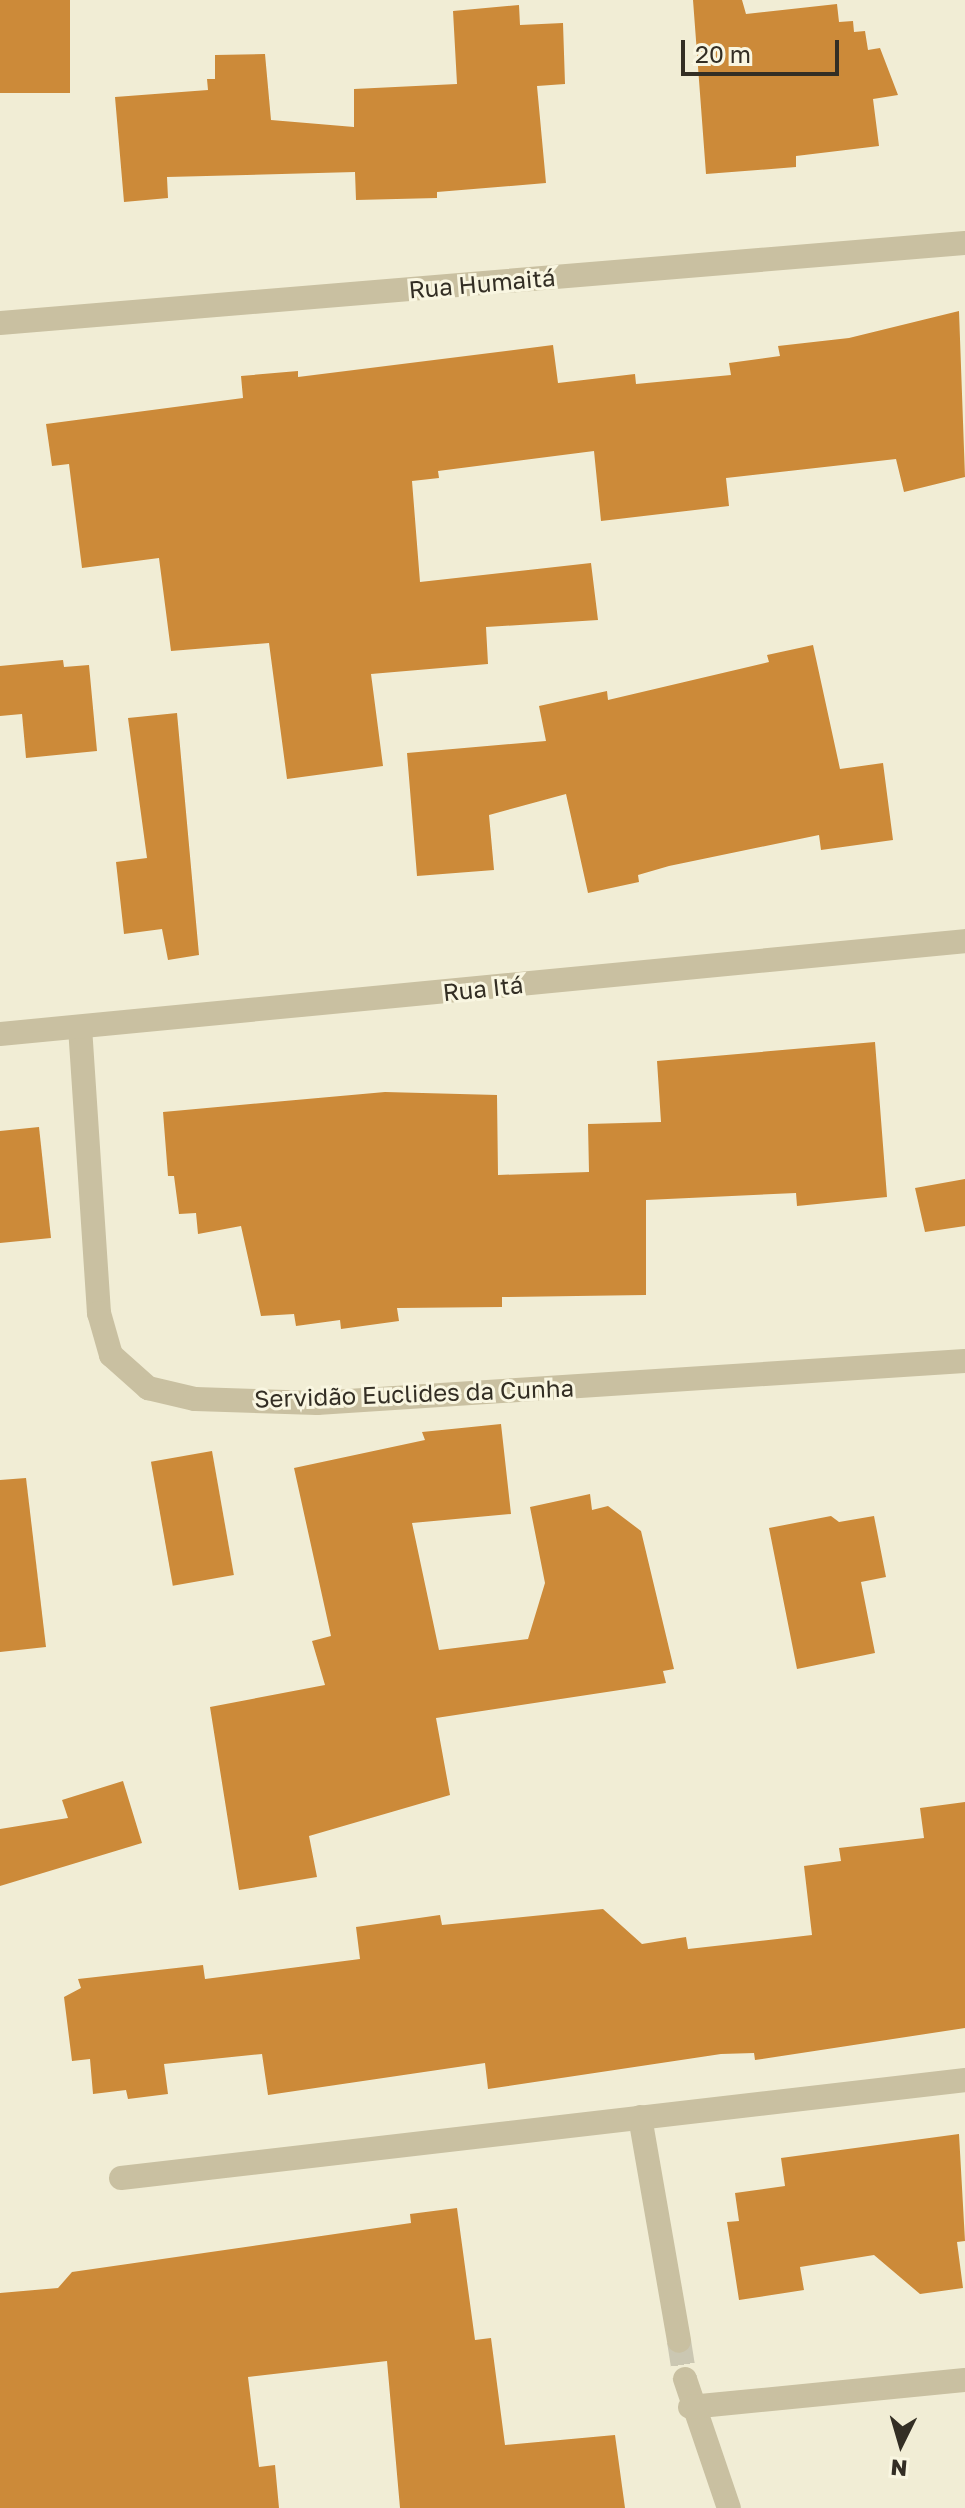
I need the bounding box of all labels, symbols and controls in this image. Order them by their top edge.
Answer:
scale bar [685,24,843,74]
text: 20 m [695,39,751,68]
street label: Rua Humaitá [407,262,557,304]
street label: Rua Itá [441,969,525,1007]
street label: Servidão Euclides da Cunha [254,1373,574,1413]
north arrow [861,2404,941,2484]
text: N [889,2454,908,2483]

